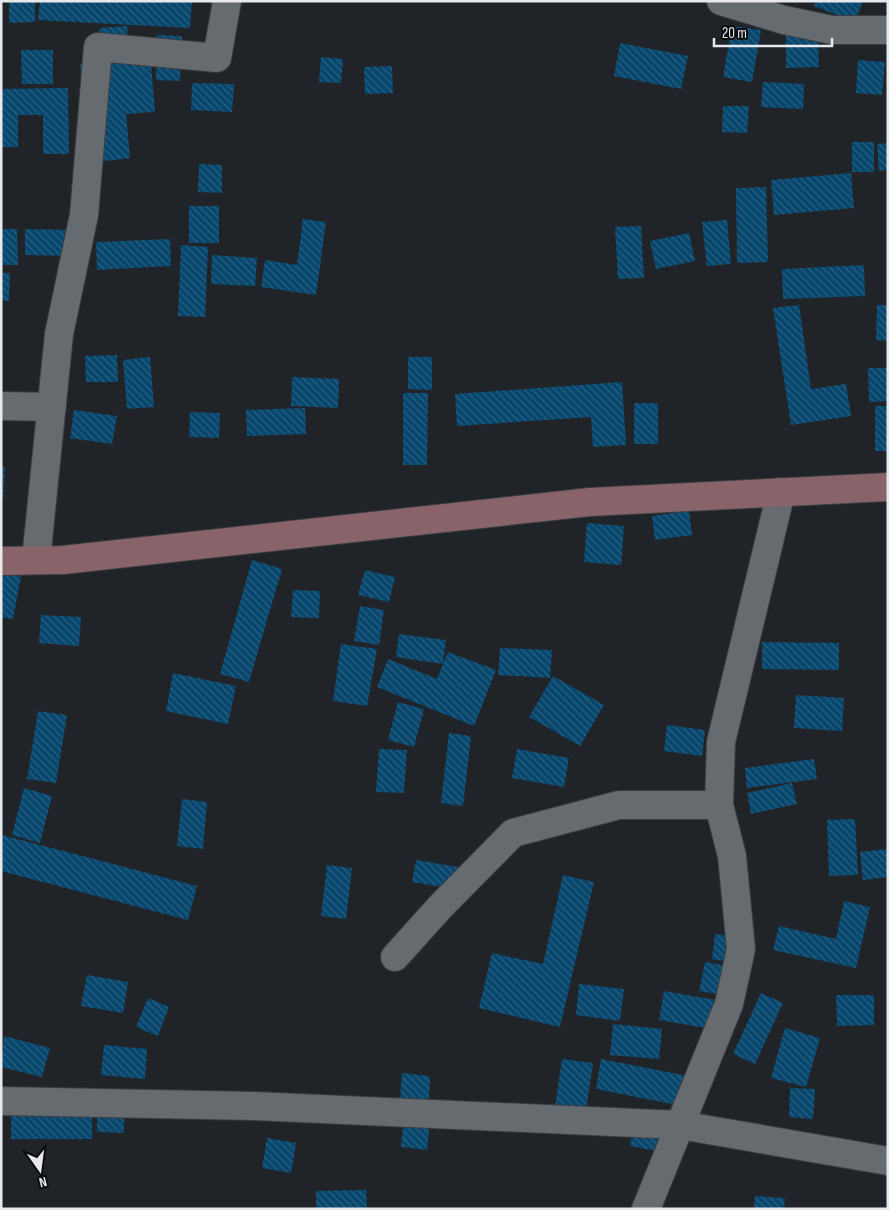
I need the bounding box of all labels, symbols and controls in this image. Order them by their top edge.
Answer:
scale bar [714,15,832,47]
text: 20 m [722,24,747,43]
north arrow [15,1145,65,1195]
text: N [37,1173,49,1191]

